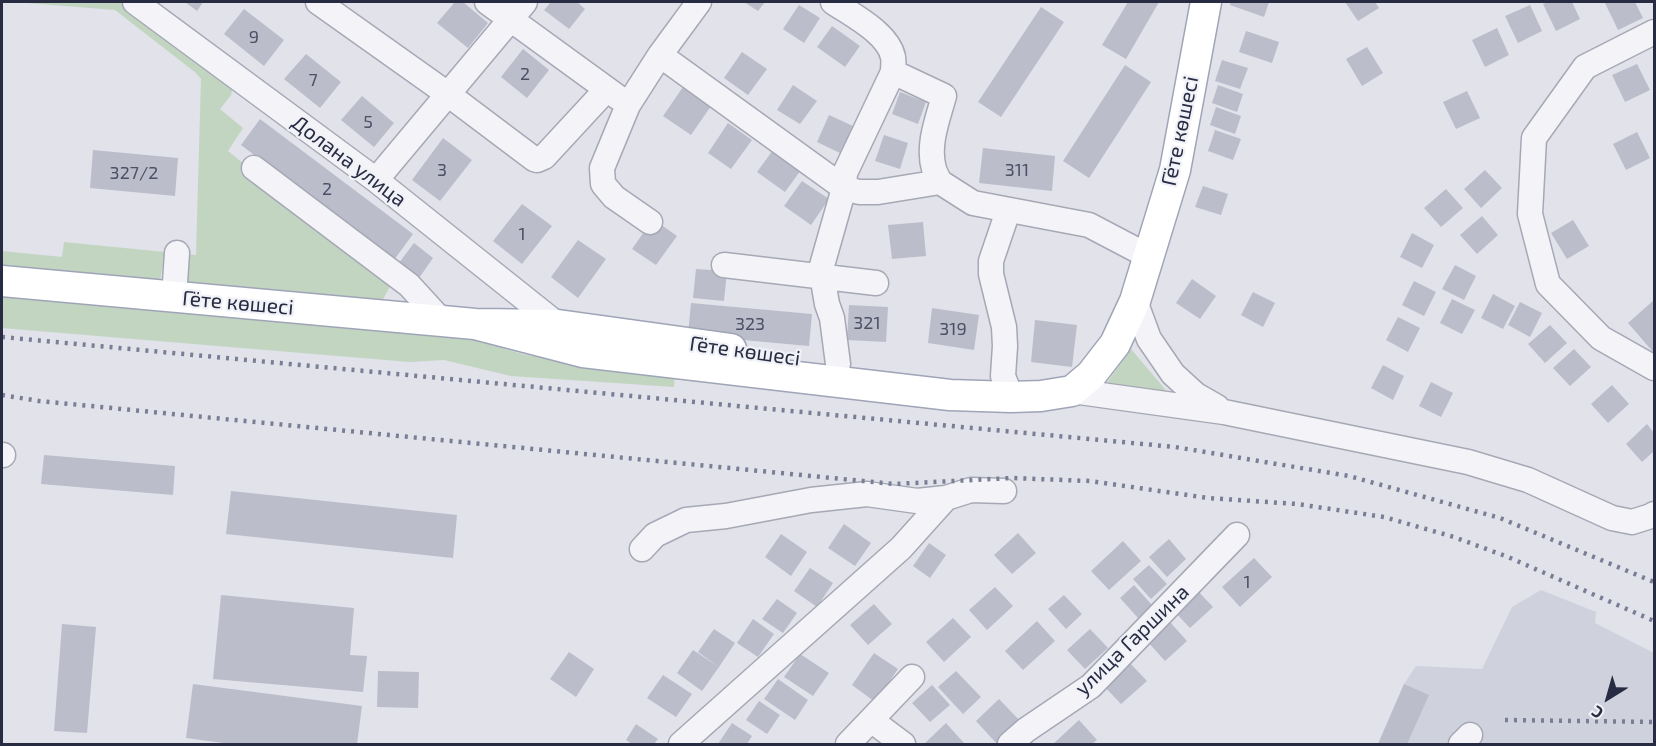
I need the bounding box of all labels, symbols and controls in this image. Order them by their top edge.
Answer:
house number: 9 [249,26,259,48]
house number: 2 [520,63,530,85]
house number: 7 [308,69,318,91]
street label: Гёте көшесі [1156,74,1204,188]
street label: Долана улица [287,110,411,212]
house number: 5 [363,111,373,133]
house number: 3 [437,159,447,181]
house number: 311 [1005,159,1029,181]
house number: 327/2 [110,162,158,184]
house number: 2 [322,178,332,200]
house number: 1 [518,223,526,245]
street label: Гёте көшесі [181,286,295,320]
house number: 321 [853,312,881,334]
house number: 323 [735,313,765,335]
house number: 319 [939,318,967,340]
street label: Гёте көшесі [688,331,802,371]
house number: 1 [1243,571,1251,593]
street label: улица Гаршина [1070,579,1194,701]
north arrow [1578,668,1638,728]
text: С [1587,702,1606,723]

